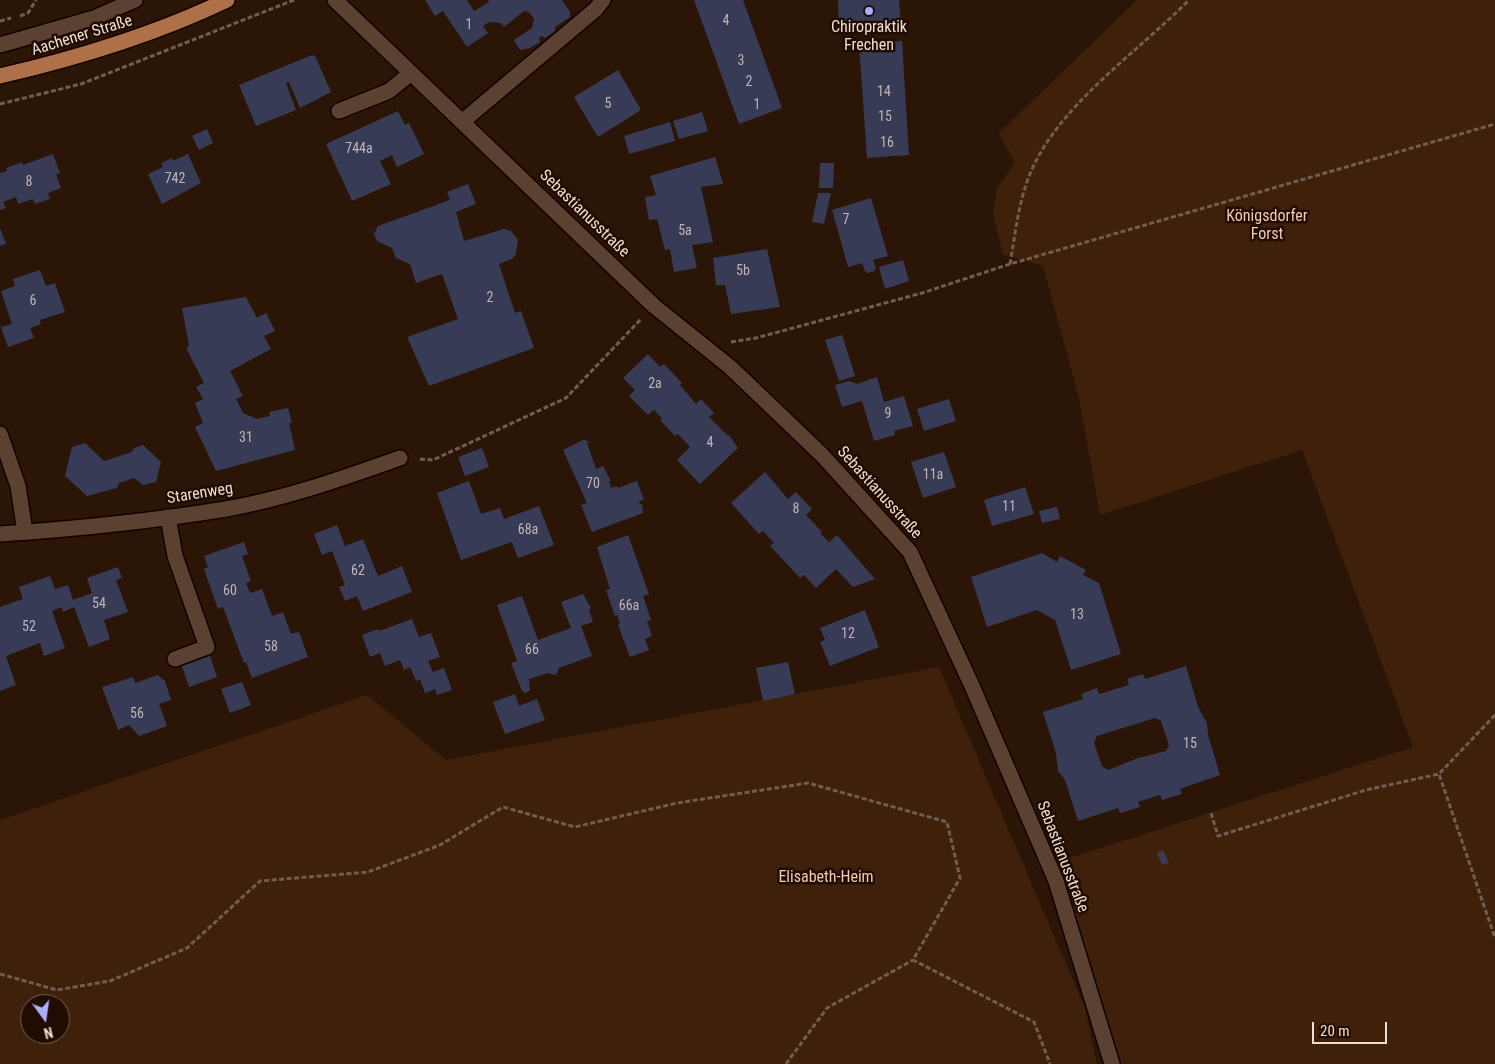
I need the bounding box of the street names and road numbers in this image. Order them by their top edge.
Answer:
street label: Aachener Straße [29,12,135,60]
street label: Sebastianusstraße [535,166,633,262]
street label: Sebastianusstraße [833,443,925,543]
street label: Starenweg [166,479,234,509]
street label: Sebastianusstraße [1032,799,1092,915]

